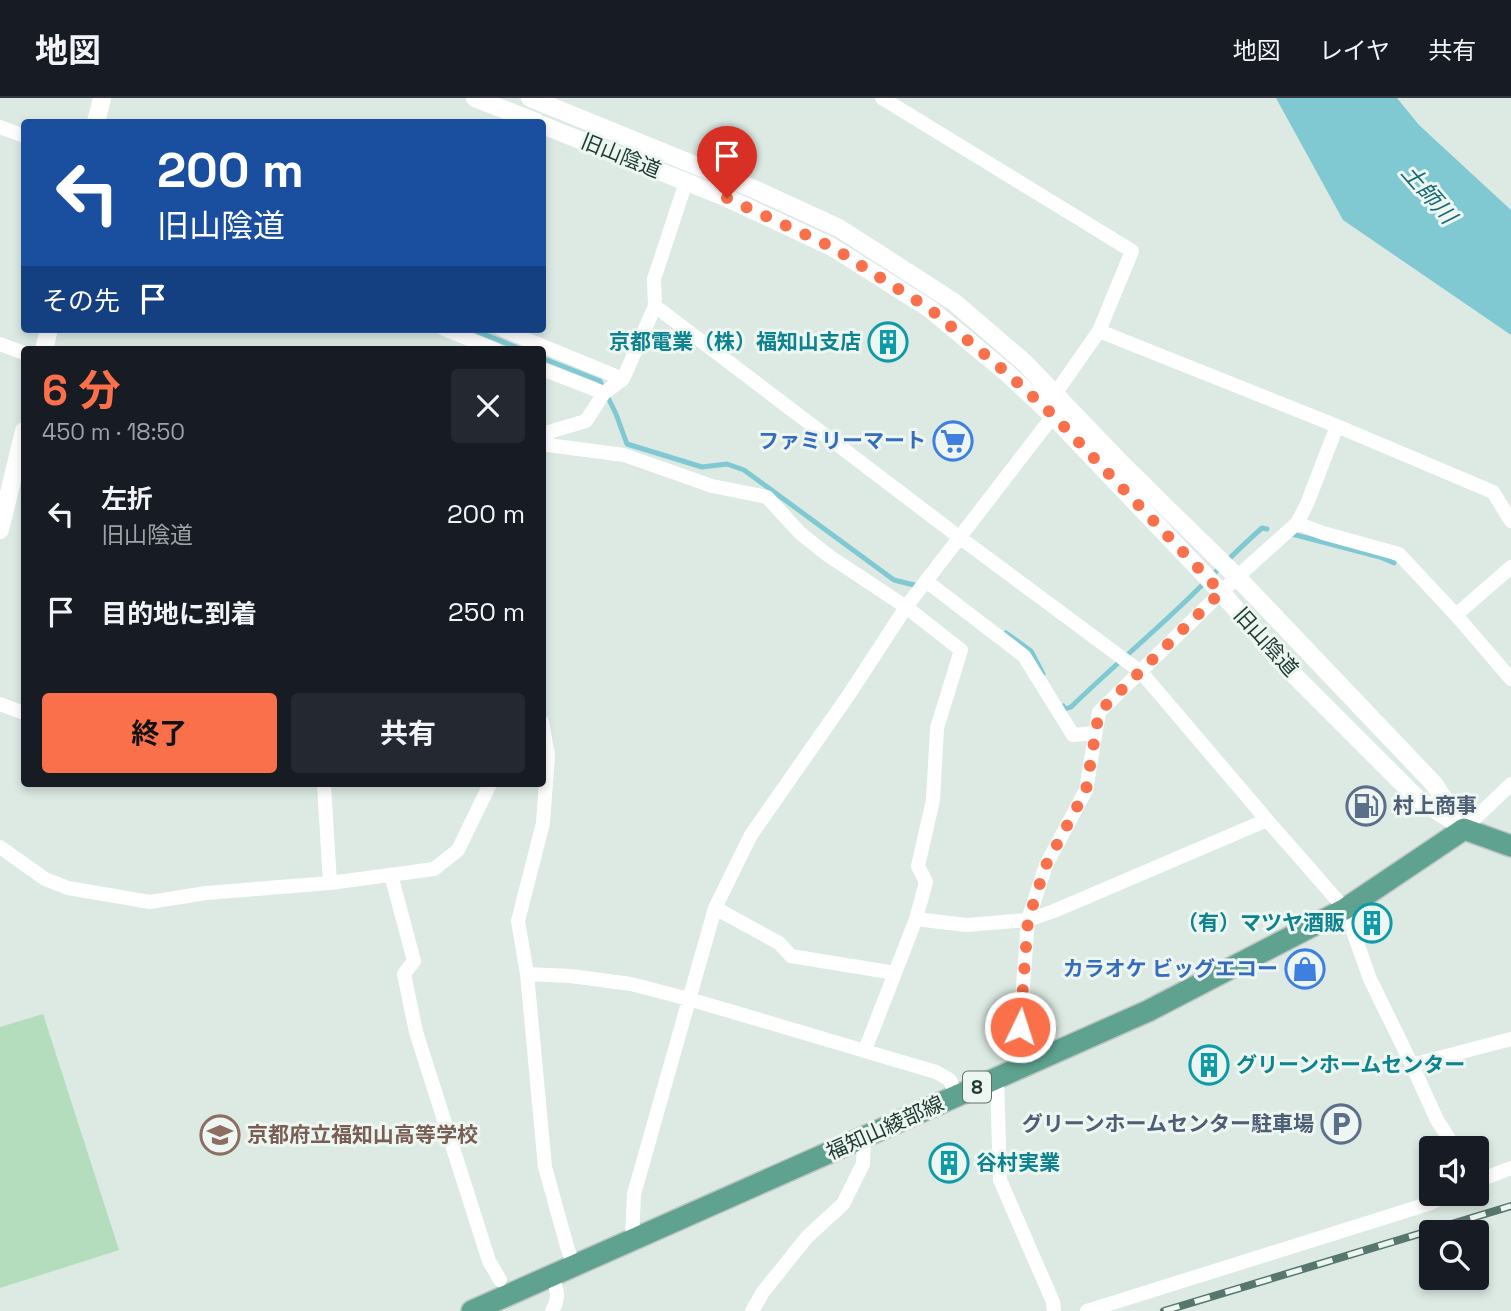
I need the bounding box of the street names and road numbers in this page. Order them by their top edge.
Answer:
street label: 旧山陰道 [577,127,665,184]
street label: 旧山陰道 [1228,601,1305,682]
road number: 8 [963,1071,991,1102]
street label: 福知山綾部線 [822,1090,948,1166]

